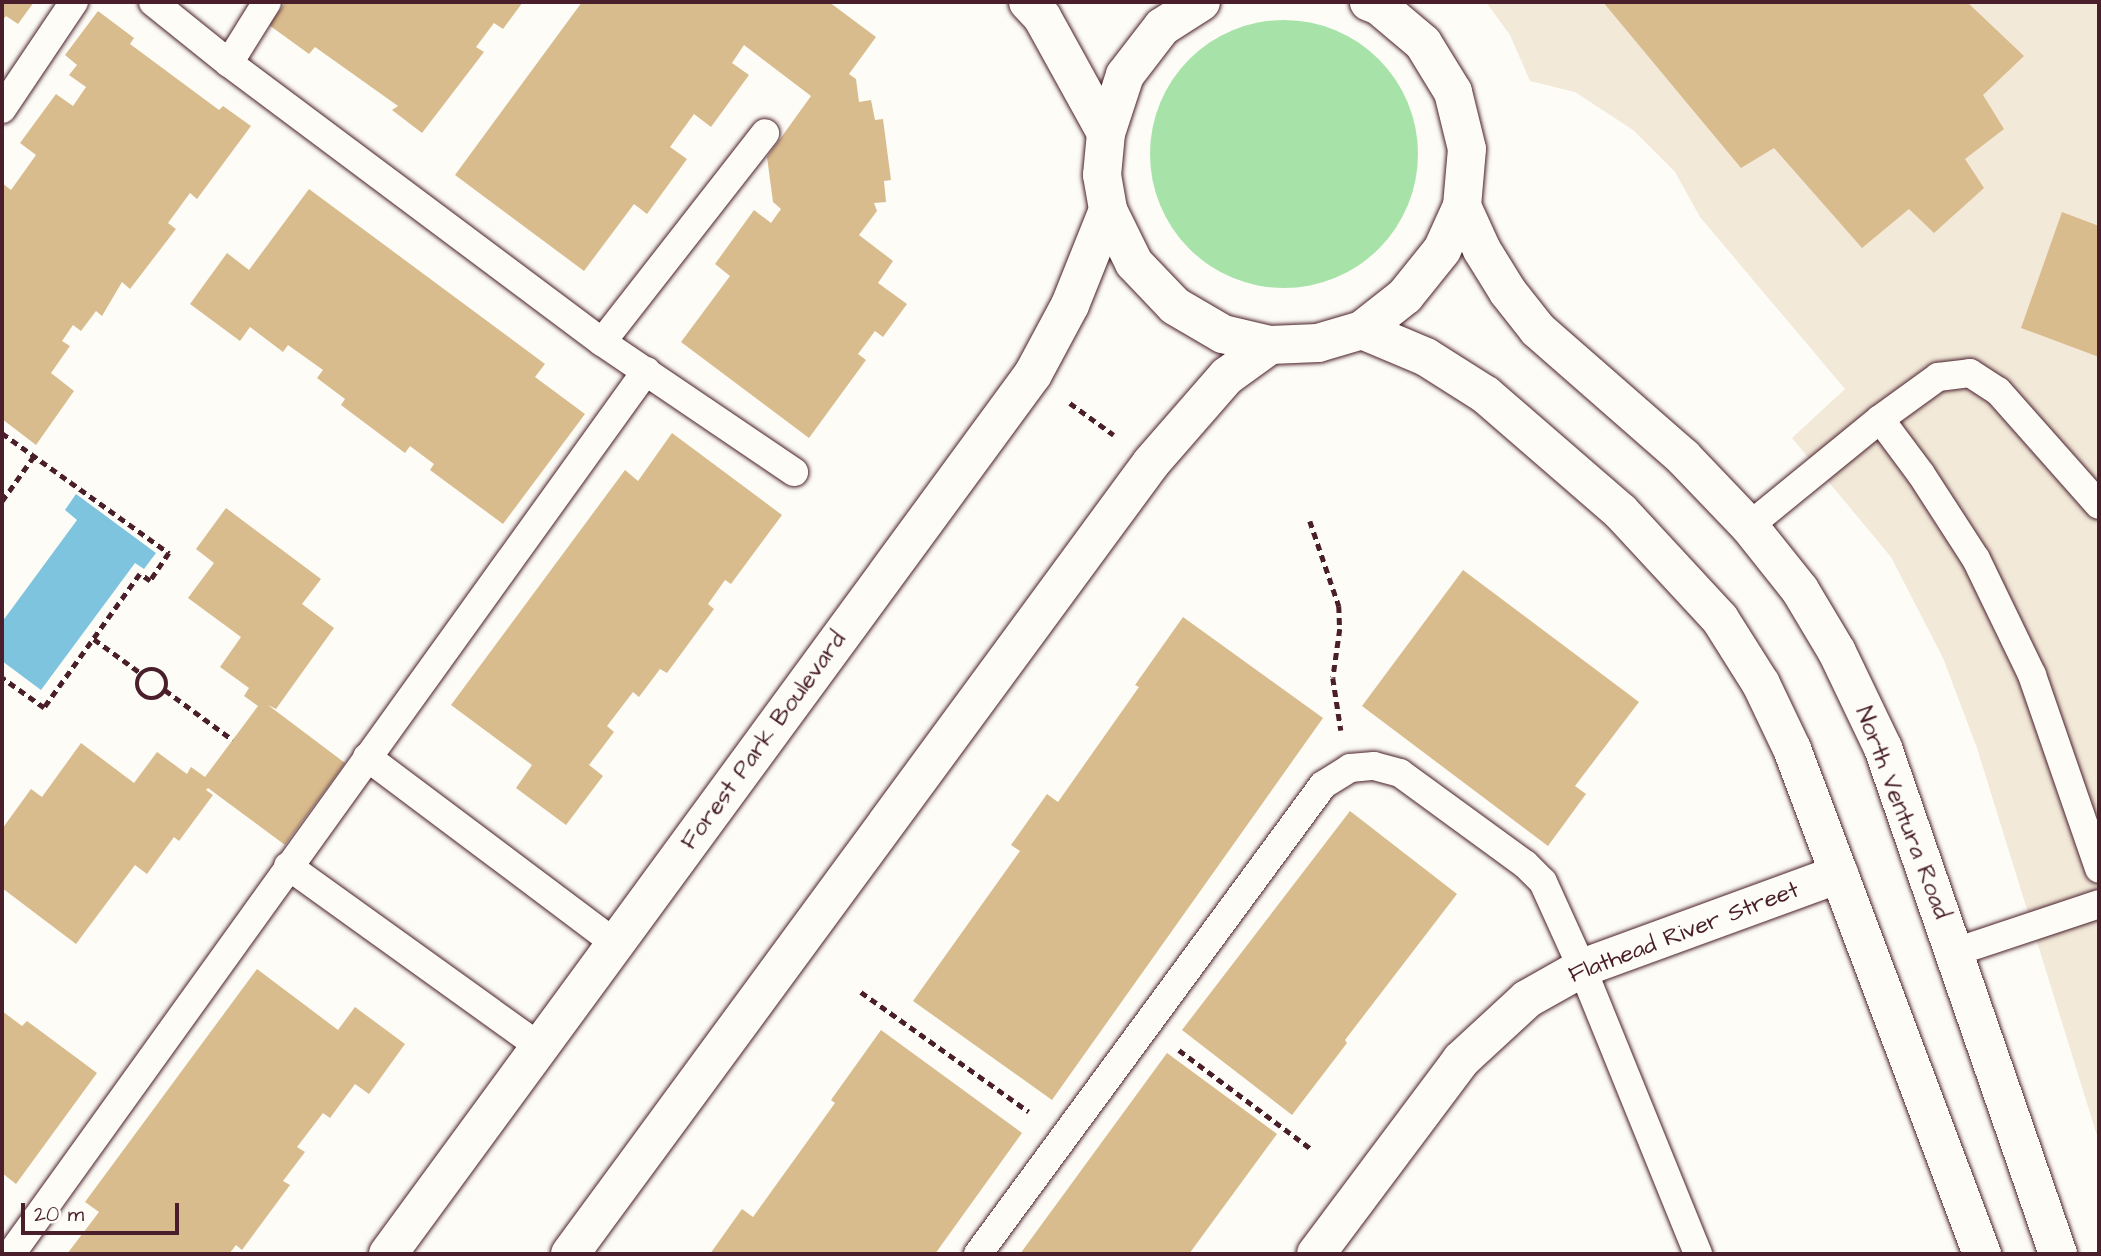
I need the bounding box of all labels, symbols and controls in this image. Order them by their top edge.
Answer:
street label: Forest Park Boulevard [675,626,853,856]
street label: North Ventura Road [1848,703,1956,923]
street label: Flathead River Street [1565,876,1803,990]
scale bar [24,1190,182,1234]
text: 20 m [34,1200,84,1229]

